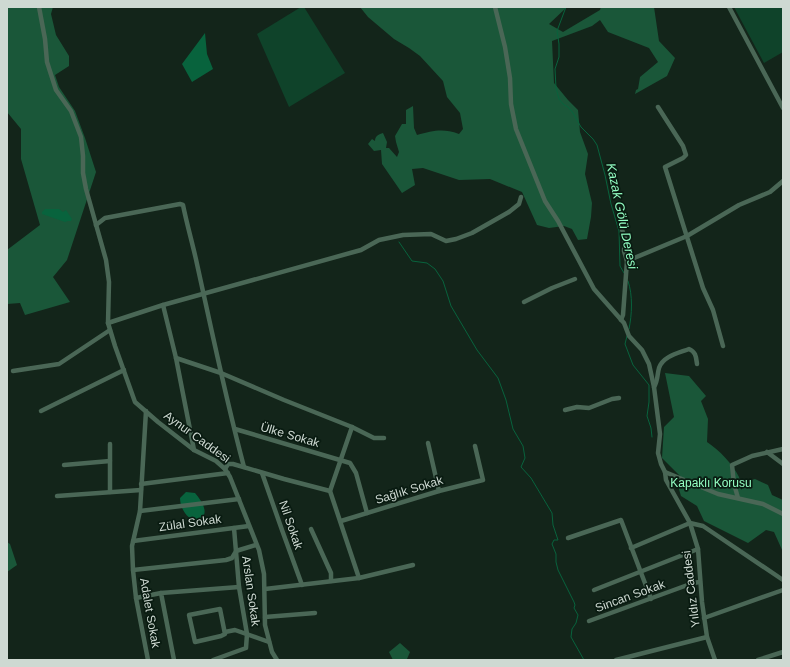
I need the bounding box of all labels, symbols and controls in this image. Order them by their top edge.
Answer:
water label: Kazak Gölü Deresi [603,161,641,272]
street label: Aynur Caddesi [161,408,233,466]
street label: Ülke Sokak [259,420,322,450]
street label: Sağlık Sokak [373,473,445,507]
park label: Kapaklı Korusu [670,476,752,490]
street label: Nil Sokak [276,499,306,552]
street label: Zülal Sokak [158,512,223,534]
street label: Yıldız Caddesi [679,550,703,628]
street label: Arslan Sokak [239,555,263,628]
street label: Adalet Sokak [137,577,163,650]
street label: Sincan Sokak [593,577,668,615]

